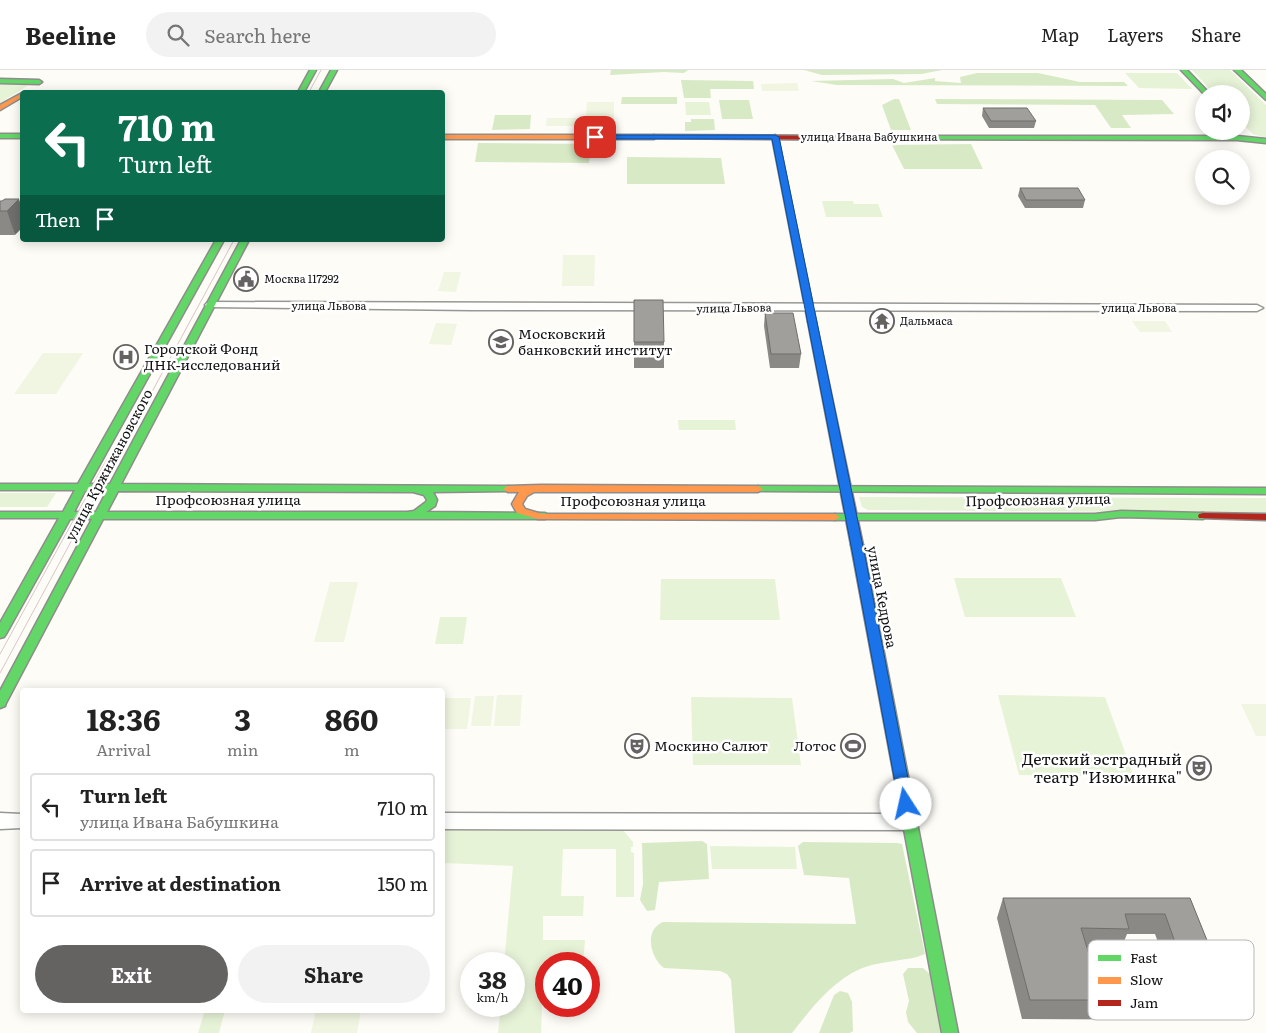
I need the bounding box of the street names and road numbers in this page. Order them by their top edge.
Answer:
street label: улица Ивана Бабушкина [801,128,937,144]
street label: улица Львова [291,297,367,313]
street label: улица Львова [696,298,772,316]
street label: улица Львова [1101,299,1177,315]
street label: улица Кржижановского [59,385,157,544]
street label: Профсоюзная улица [965,488,1111,510]
street label: Профсоюзная улица [155,489,301,509]
street label: Профсоюзная улица [560,490,706,510]
street label: улица Кедрова [863,544,903,650]

